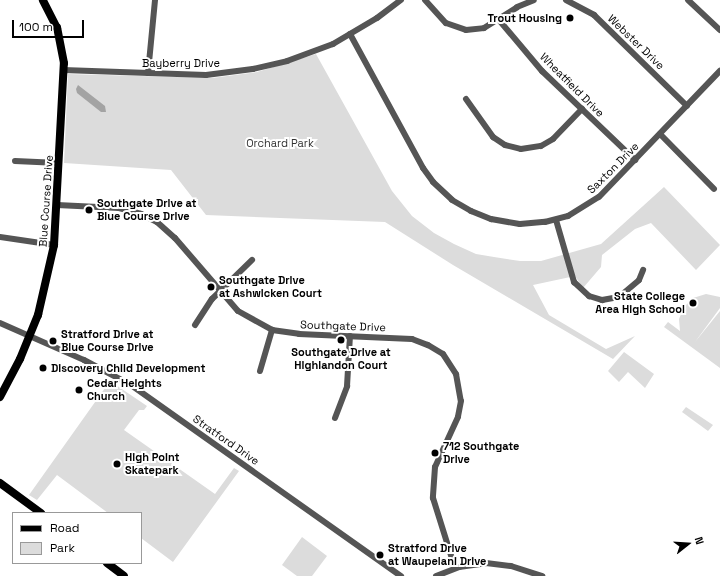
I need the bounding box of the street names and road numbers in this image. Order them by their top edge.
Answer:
street label: Webster Drive [605,12,667,72]
street label: Wheatfield Drive [537,50,607,120]
street label: Bayberry Drive [142,56,220,70]
street label: Saxton Drive [585,140,641,196]
street label: Blue Course Drive [36,155,56,247]
street label: Southgate Drive [300,318,386,334]
street label: Stratford Drive [190,412,262,468]

